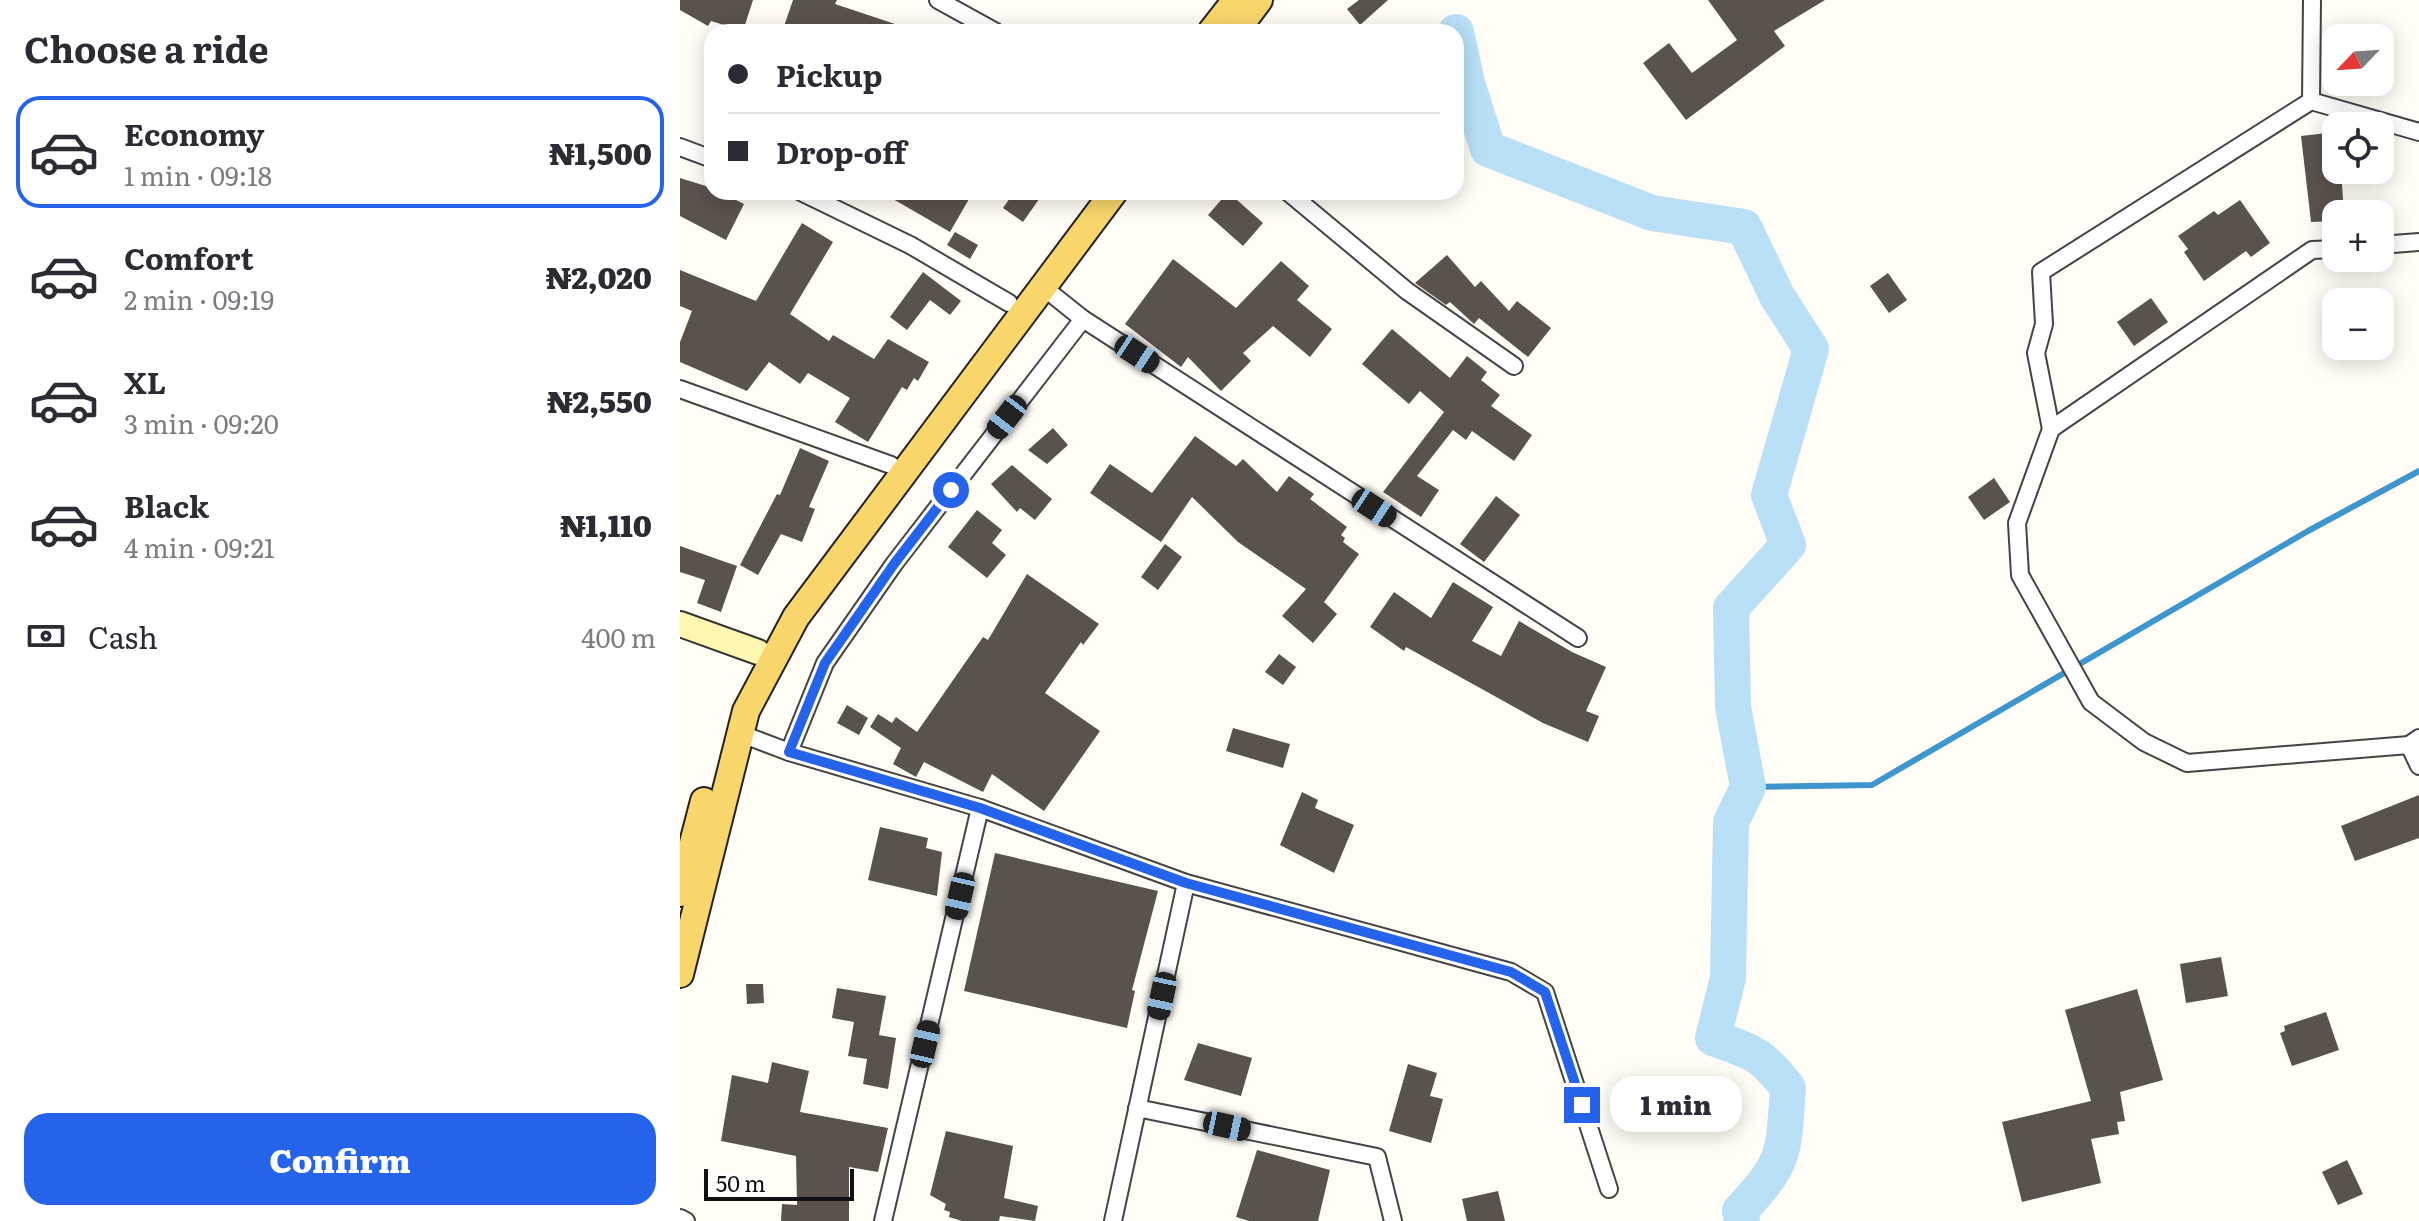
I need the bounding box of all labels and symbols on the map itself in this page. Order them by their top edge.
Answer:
north arrow [2322,24,2394,96]
car [1110,331,1164,377]
car [983,391,1031,443]
route start [933,472,969,508]
car [1347,485,1401,531]
car [943,870,977,922]
car [1145,970,1179,1022]
car [908,1018,942,1070]
callout: 1 min [1610,1077,1742,1133]
route end [1564,1087,1600,1123]
car [1201,1109,1253,1143]
scale bar [704,1165,854,1201]

